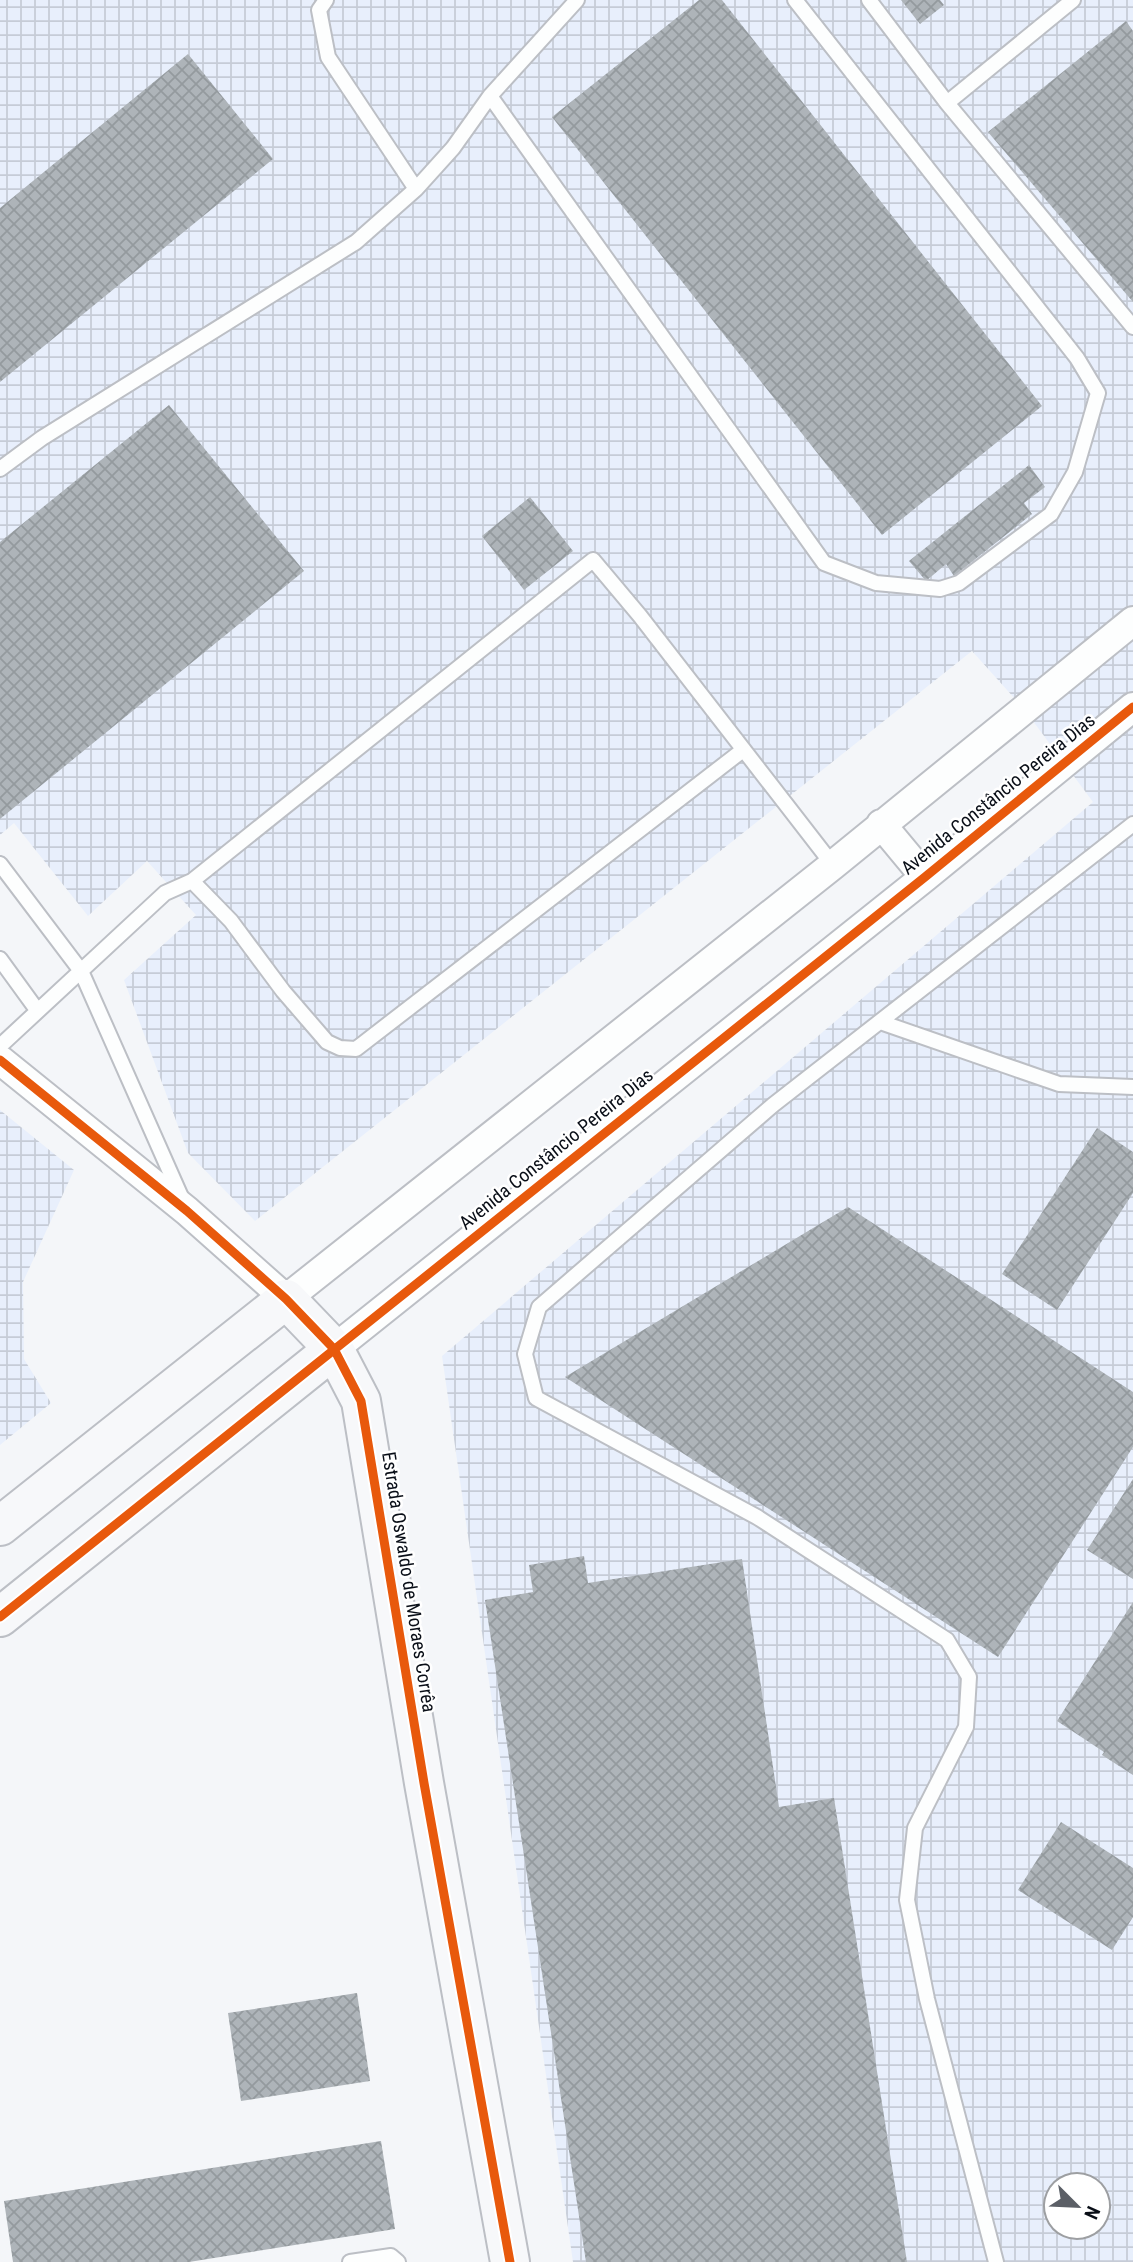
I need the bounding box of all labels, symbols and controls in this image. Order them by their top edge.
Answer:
street label: Avenida Constâncio Pereira Dias [896,709,1100,879]
street label: Avenida Constâncio Pereira Dias [454,1064,658,1234]
street label: Estrada Oswaldo de Moraes Corrêa [377,1450,441,1714]
north arrow [1042,2171,1112,2241]
text: N [1079,2203,1105,2223]

